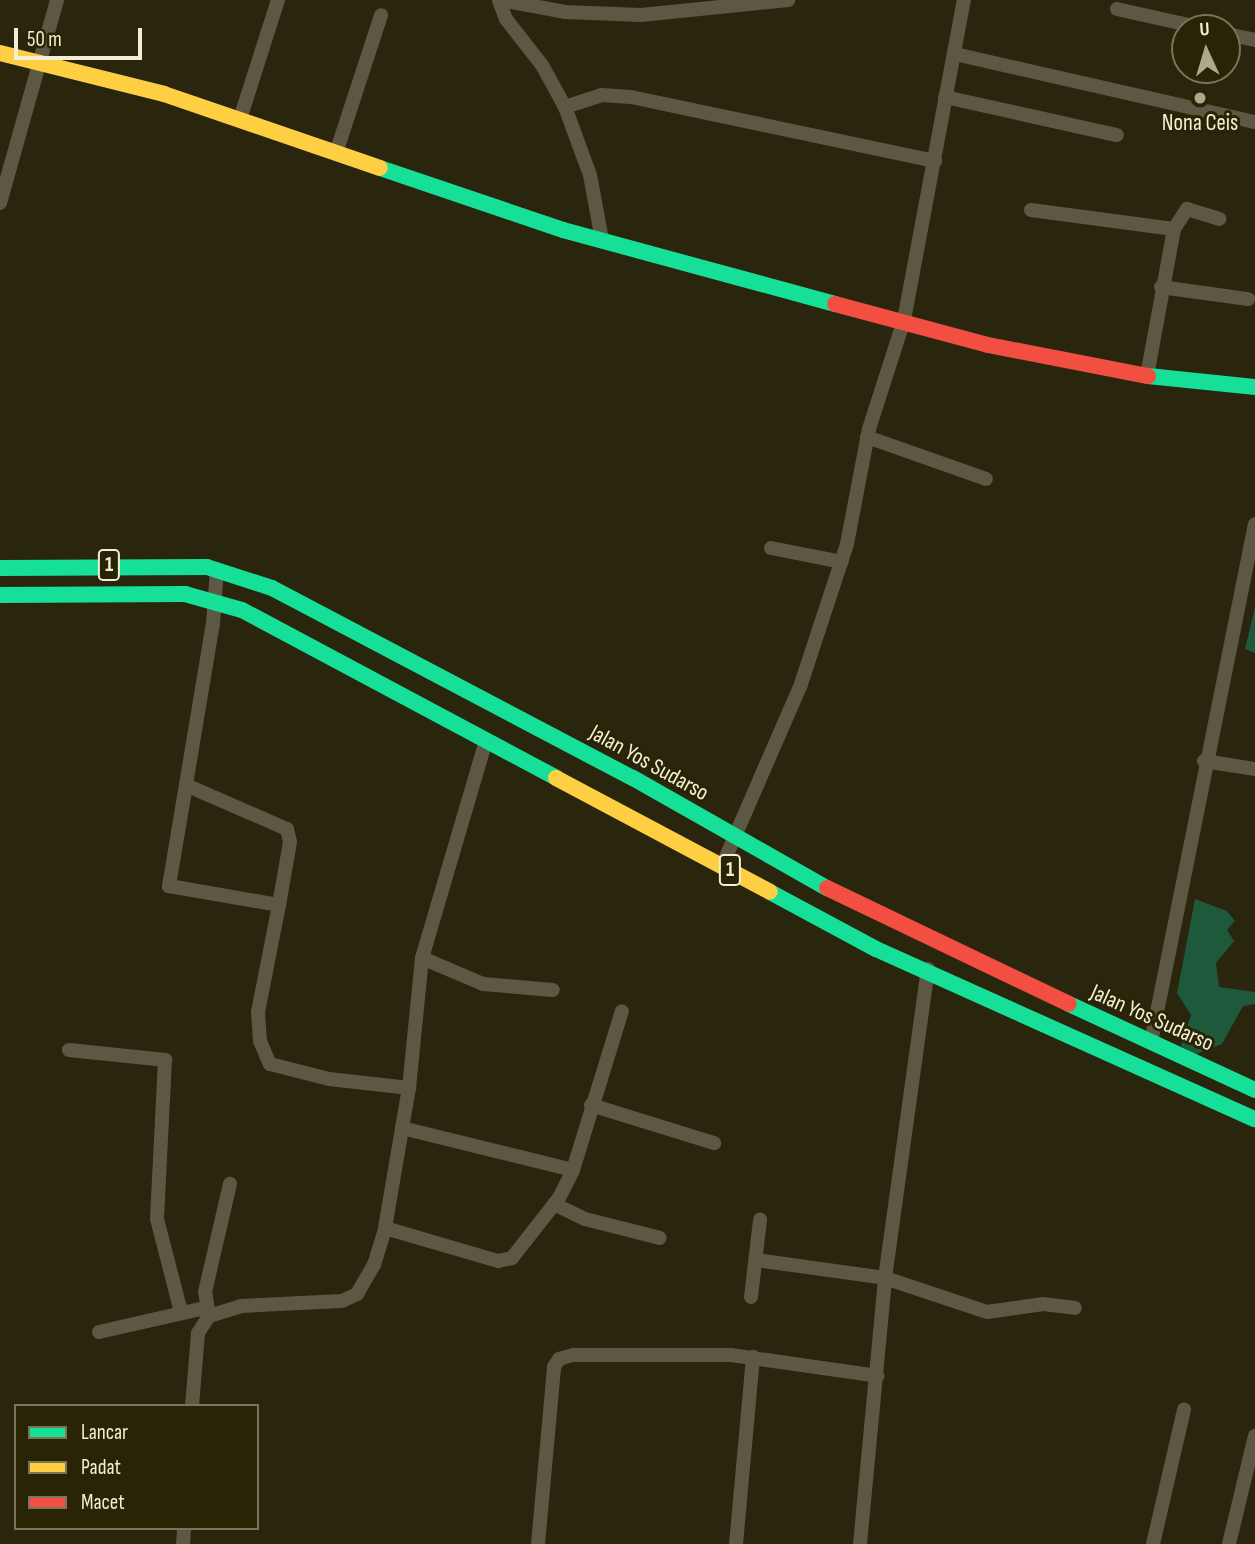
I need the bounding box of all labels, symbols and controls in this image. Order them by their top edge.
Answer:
scale bar [18,14,145,58]
north arrow [1171,14,1241,84]
text: U [1199,18,1210,41]
text: 50 m [27,27,62,52]
marker: Nona Ceis [1192,90,1208,106]
place label: Nona Ceis [1162,109,1238,137]
road number: 1 [97,548,121,582]
street label: Jalan Yos Sudarso [585,719,713,807]
road number: 1 [718,852,742,888]
street label: Jalan Yos Sudarso [1086,979,1218,1057]
legend [14,1404,259,1530]
text: Lancar [81,1420,128,1445]
text: Padat [81,1455,121,1480]
text: Macet [81,1490,125,1515]

